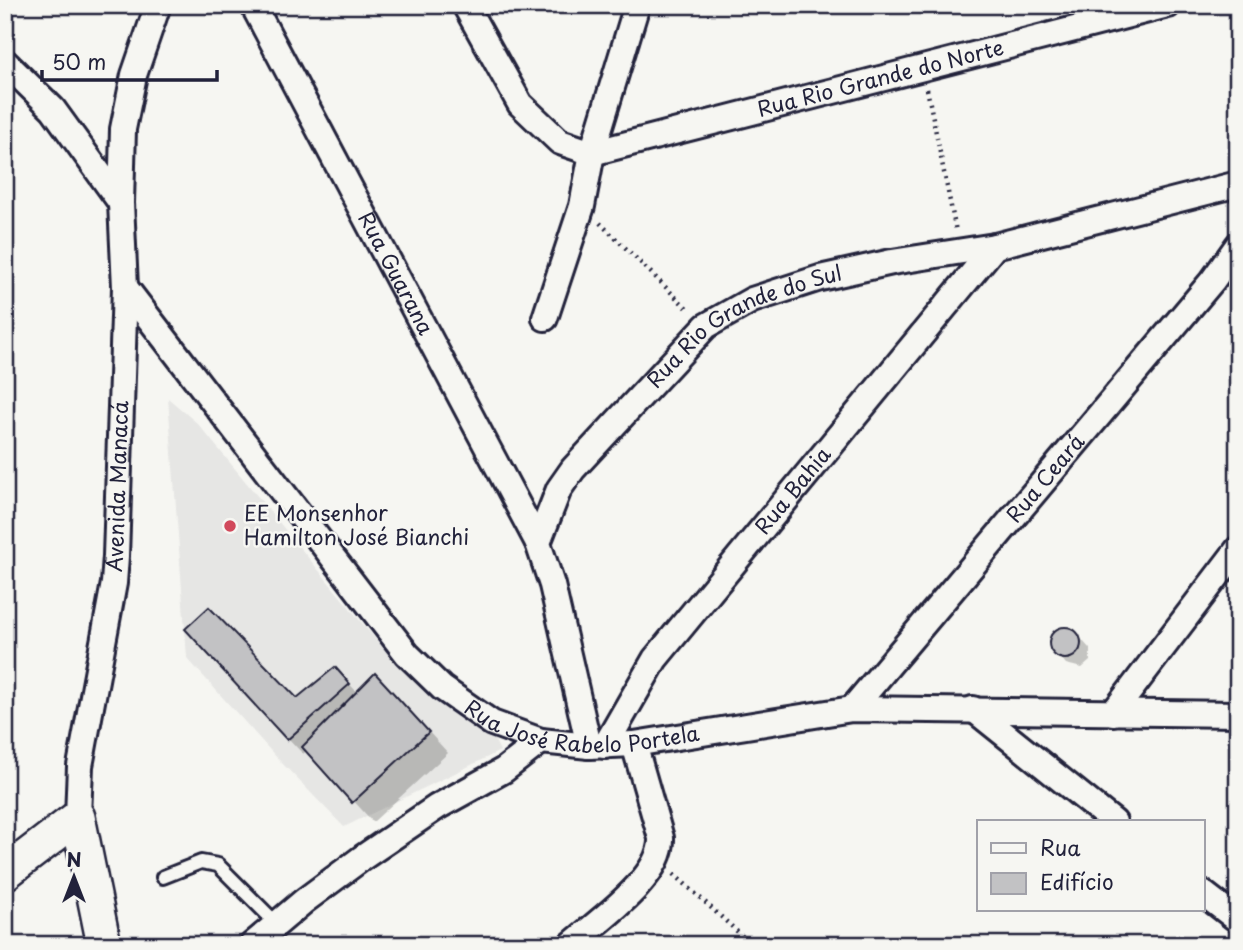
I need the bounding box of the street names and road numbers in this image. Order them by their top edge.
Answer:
street label: Rua Rio Grande do Norte [754,30,1007,124]
street label: Rua Guarana [351,205,443,341]
street label: Rua Rio Grande do Sul [638,256,844,394]
street label: Avenida Manacá [97,399,135,573]
street label: Rua Ceará [997,425,1092,529]
street label: Rua Bahia [746,439,838,541]
street label: Rua José Rabelo Portela [459,691,701,760]

